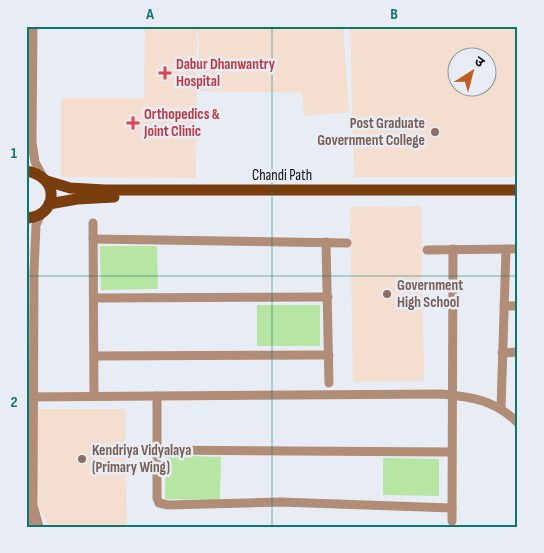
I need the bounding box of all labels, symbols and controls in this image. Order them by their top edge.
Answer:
text: A [145,5,154,24]
text: B [390,5,398,24]
north arrow [446,48,496,98]
text: उ [471,53,488,72]
place label: Dabur Dhanwantry Hospital [176,55,276,91]
marker: Dabur Dhanwantry Hospital [158,66,172,80]
place label: Orthopedics & Joint Clinic [143,105,220,141]
place label: Post Graduate Government College [317,114,425,150]
marker: Orthopedics & Joint Clinic [126,116,140,130]
marker: Post Graduate Government College [429,126,441,138]
text: 1 [11,144,18,163]
street label: Chandi Path [252,166,312,185]
place label: Government High School [397,276,463,312]
marker: Government High School [381,288,393,300]
text: 2 [10,393,18,412]
place label: Kendriya Vidyalaya (Primary Wing) [92,441,191,477]
marker: Kendriya Vidyalaya (Primary Wing) [76,453,88,465]

